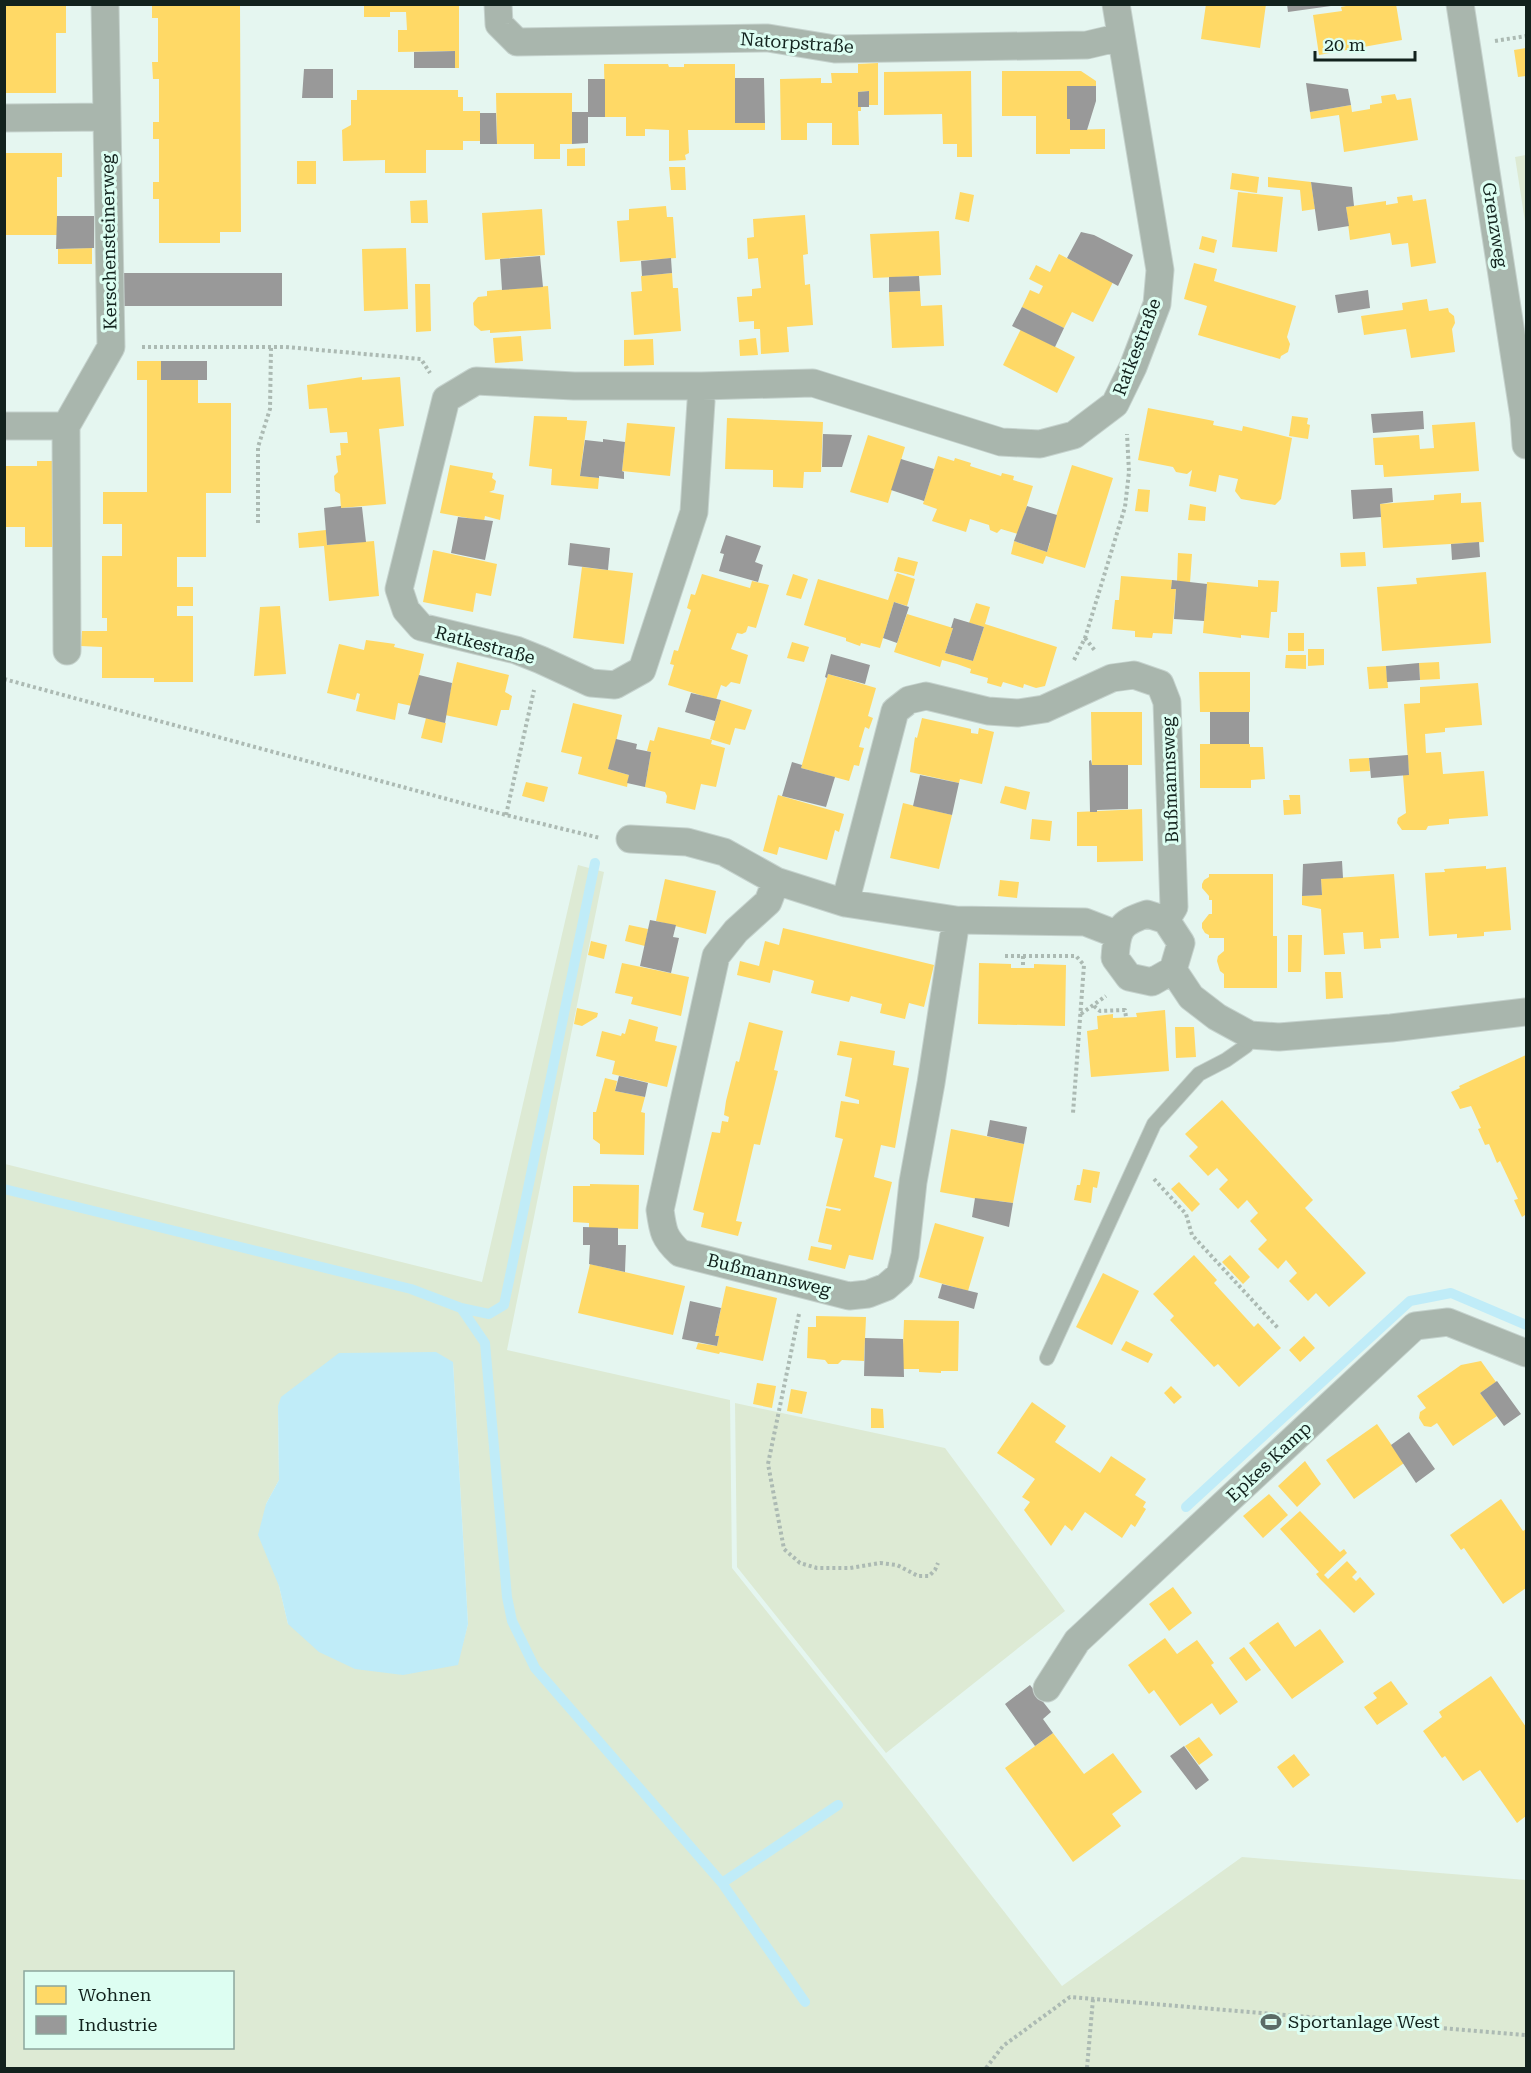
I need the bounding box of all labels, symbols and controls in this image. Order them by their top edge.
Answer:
scale bar [1315,24,1416,62]
street label: Natorpstraße [740,28,855,57]
text: 20 m [1324,34,1365,55]
street label: Kerschensteinerweg [96,153,121,330]
street label: Grenzweg [1478,181,1513,270]
street label: Ratkestraße [1108,295,1165,399]
street label: Ratkestraße [433,621,538,668]
street label: Bußmannsweg [1157,716,1182,844]
street label: Bußmannsweg [705,1249,834,1300]
street label: Epkes Kamp [1222,1417,1315,1506]
legend [24,1971,234,2049]
text: Wohnen [78,1984,152,2005]
sports icon: Sportanlage West [1259,2010,1283,2034]
place label: Sportanlage West [1288,2011,1440,2032]
text: Industrie [78,2014,158,2035]

